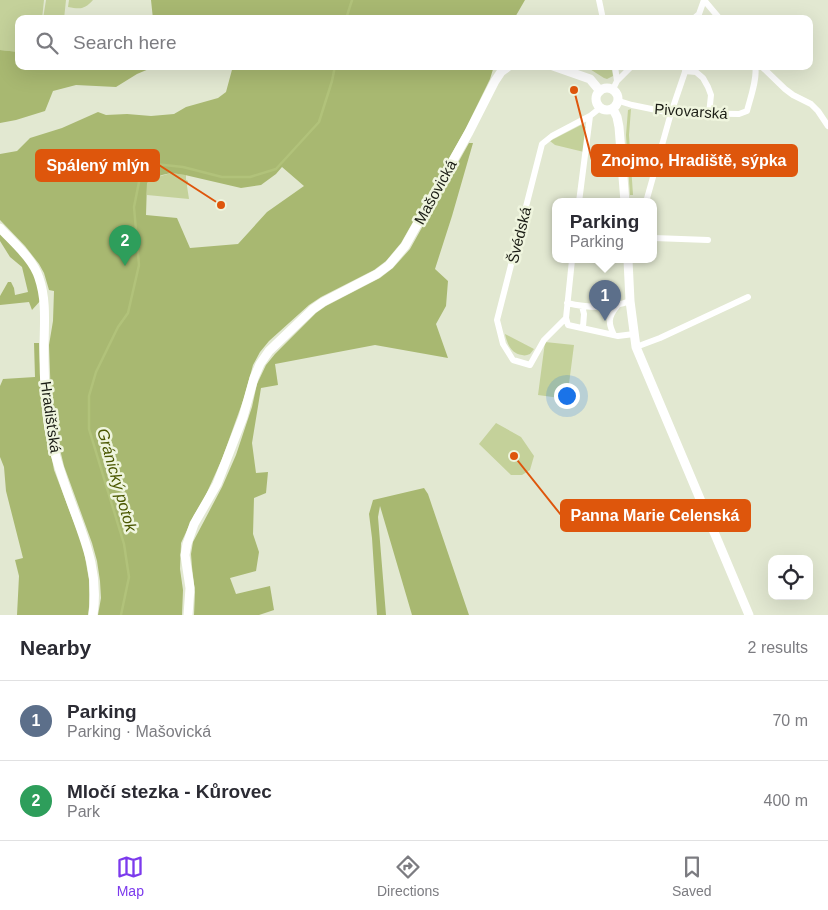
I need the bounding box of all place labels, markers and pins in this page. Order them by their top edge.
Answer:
callout: Znojmo, Hradiště, sýpka [592,145,797,176]
callout: Spálený mlýn [36,150,159,181]
pin: 2 [109,225,141,266]
pin: 1 [589,280,621,321]
callout: Panna Marie Celenská [561,500,750,531]

